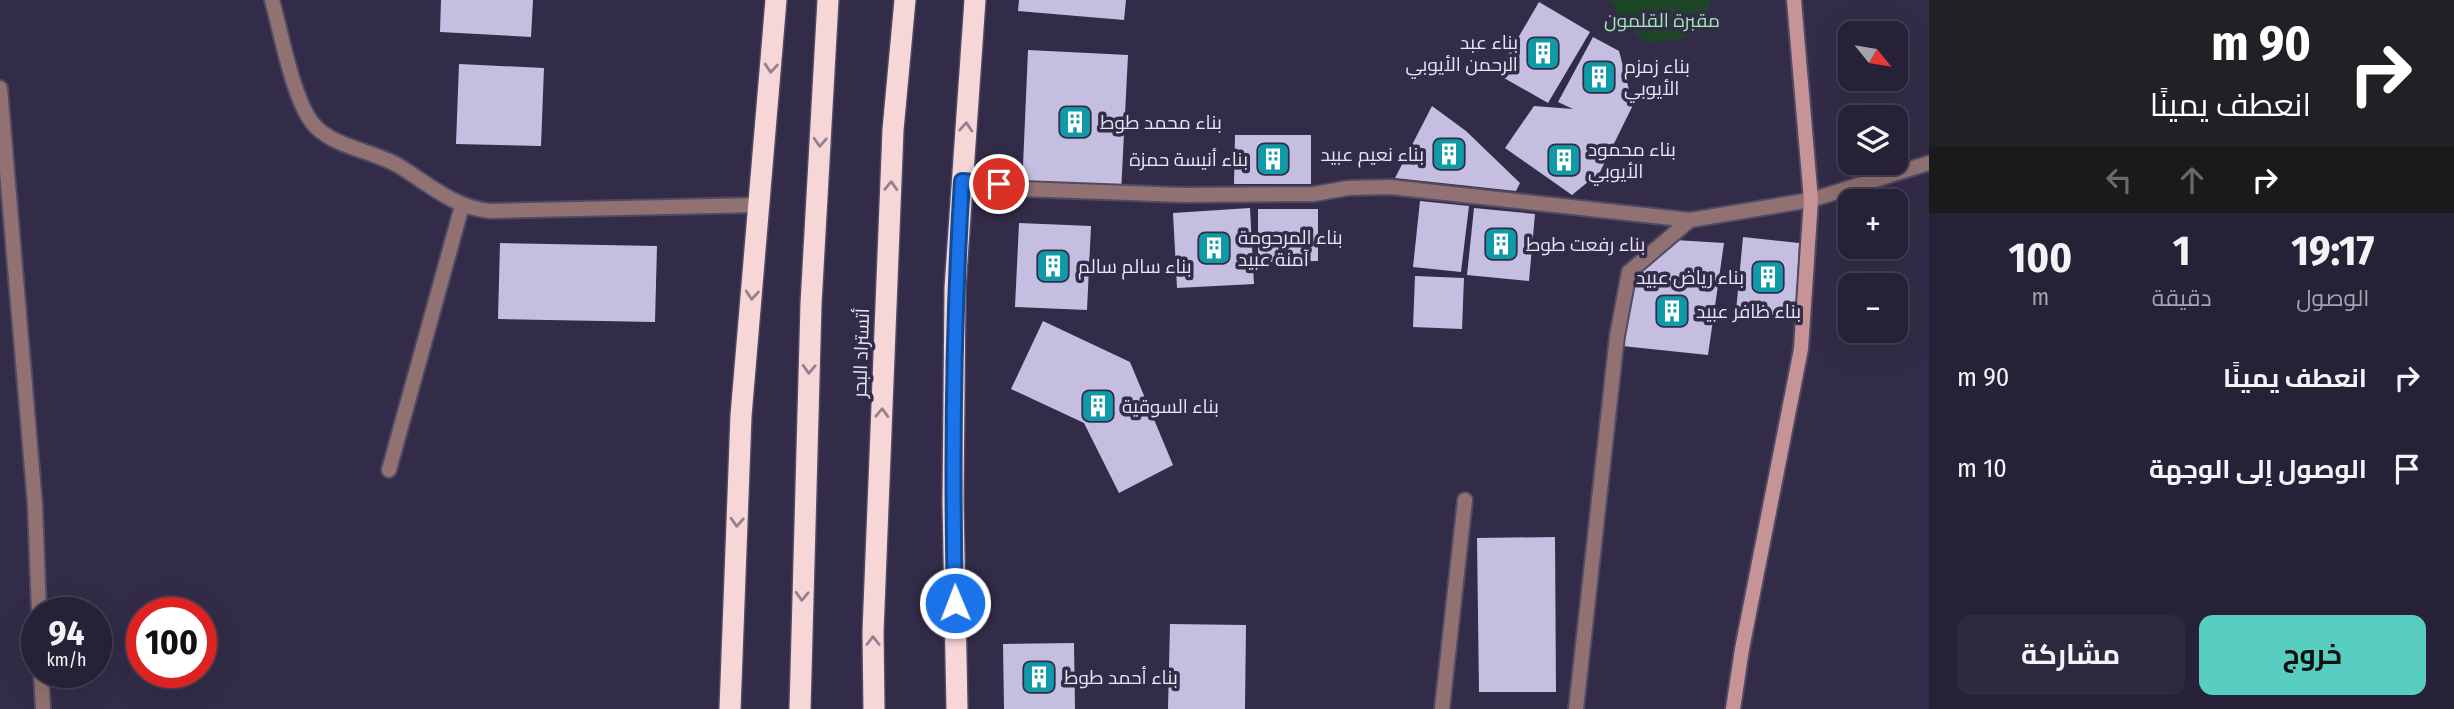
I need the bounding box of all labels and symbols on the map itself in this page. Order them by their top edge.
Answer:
park label: مقبرة القلمون [1604,9,1720,32]
north arrow [1838,21,1908,91]
place label: بناء عبد الرحمن الأيوبي [1406,31,1518,79]
building icon: بناء عبد الرحمن الأيوبي [1524,34,1562,72]
place label: بناء زمزم الأيوبي [1624,55,1690,103]
building icon: بناء زمزم الأيوبي [1580,58,1618,96]
one-way arrow [764,63,779,74]
building icon: بناء محمد طوط [1056,103,1094,141]
place label: بناء محمد طوط [1100,111,1222,134]
one-way arrow [958,121,973,132]
building icon: بناء نعيم عبيد [1430,135,1468,173]
one-way arrow [813,136,828,147]
place label: بناء محمود الأيوبي [1588,138,1676,186]
building icon: بناء أنيسة حمزة [1254,140,1292,178]
building icon: بناء محمود الأيوبي [1545,141,1583,179]
place label: بناء نعيم عبيد [1321,143,1424,168]
place label: بناء أنيسة حمزة [1129,148,1248,171]
pin [969,154,1029,214]
one-way arrow [883,180,898,191]
building icon: بناء رفعت طوط [1482,225,1520,263]
place label: بناء المرحومة آمنة عبيد [1238,226,1343,271]
building icon: بناء المرحومة آمنة عبيد [1195,229,1233,267]
place label: بناء رفعت طوط [1526,233,1645,256]
building icon: بناء سالم سالم [1034,247,1072,285]
place label: بناء سالم سالم [1078,255,1192,280]
building icon: بناء رياض عبيد [1749,258,1787,296]
place label: بناء رياض عبيد [1636,266,1744,289]
one-way arrow [745,290,760,301]
building icon: بناء ظافر عبيد [1653,292,1691,330]
place label: بناء ظافر عبيد [1696,300,1801,323]
street label: أتستراد البحر [848,308,874,399]
one-way arrow [801,364,817,374]
building icon: بناء السوقية [1079,387,1117,425]
place label: بناء السوقية [1122,395,1219,418]
one-way arrow [874,408,889,419]
one-way arrow [729,516,744,527]
position arrow [918,566,992,640]
one-way arrow [795,591,810,602]
speed limit sign: 100 [126,597,217,688]
one-way arrow [865,635,881,646]
building icon: بناء أحمد طوط [1020,658,1058,696]
place label: بناء أحمد طوط [1064,666,1178,689]

